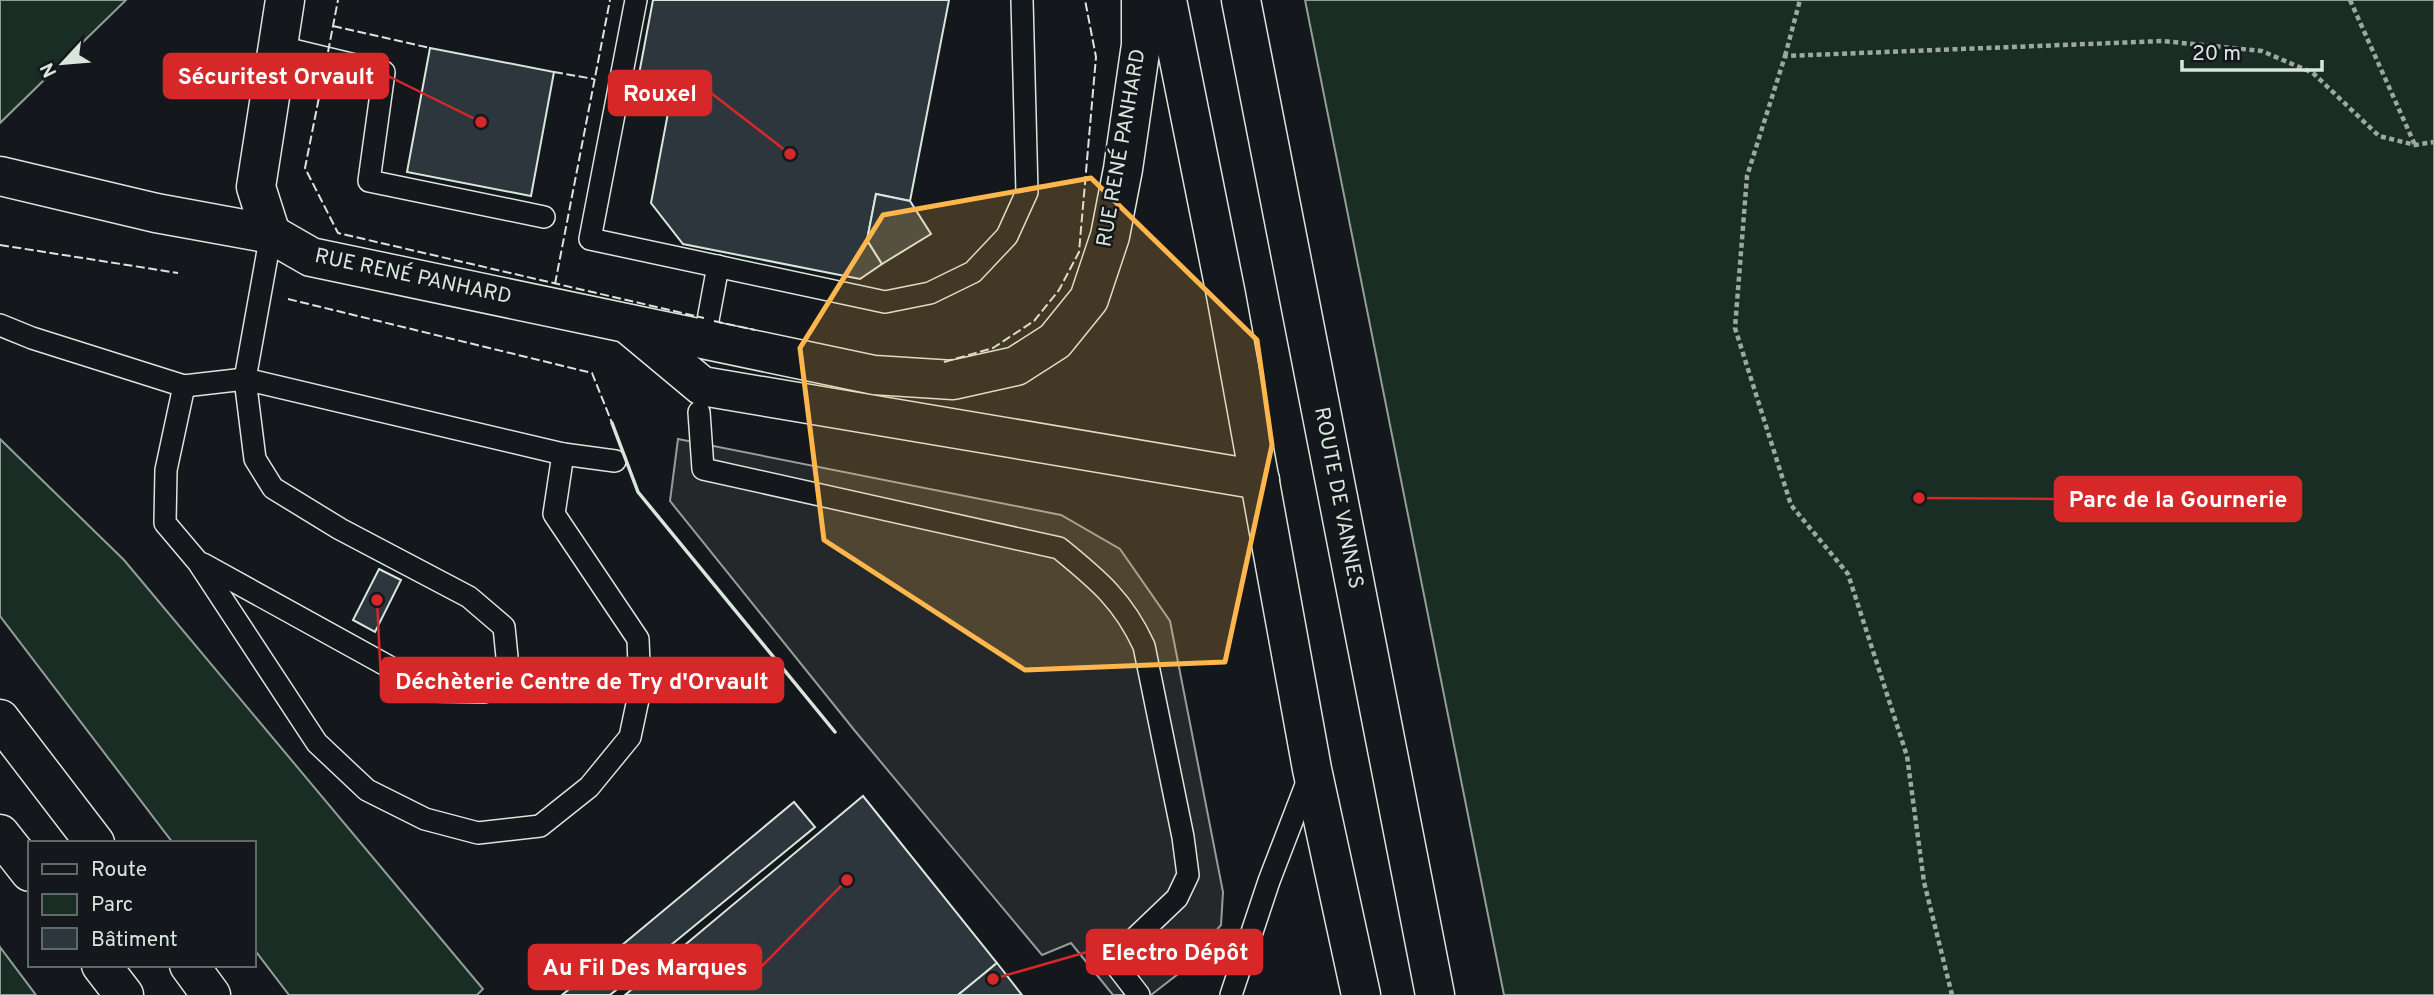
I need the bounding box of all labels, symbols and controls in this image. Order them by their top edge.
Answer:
north arrow [28,28,98,98]
scale bar [2182,28,2322,72]
text: 20 m [2192,41,2241,68]
street label: RUE RENÉ PANHARD [1090,47,1153,249]
callout: Sécuritest Orvault [164,54,388,98]
text: N [36,58,63,81]
text: Sécuritest Orvault [178,64,374,93]
callout: Rouxel [609,71,711,115]
text: Rouxel [623,81,697,110]
street label: RUE RENÉ PANHARD [312,242,514,311]
street label: ROUTE DE VANNES [1307,405,1369,591]
callout: Parc de la Gournerie [2055,477,2301,521]
text: Parc de la Gournerie [2069,487,2287,516]
callout: Déchèterie Centre de Try d'Orvault [381,658,783,702]
text: Déchèterie Centre de Try d'Orvault [395,669,769,698]
legend [28,841,256,967]
text: Route [91,857,147,884]
text: Parc [91,892,133,919]
text: Bâtiment [91,927,178,954]
callout: Electro Dépôt [1087,930,1262,974]
text: Electro Dépôt [1102,940,1248,969]
callout: Au Fil Des Marques [529,945,761,989]
text: Au Fil Des Marques [543,955,747,984]

